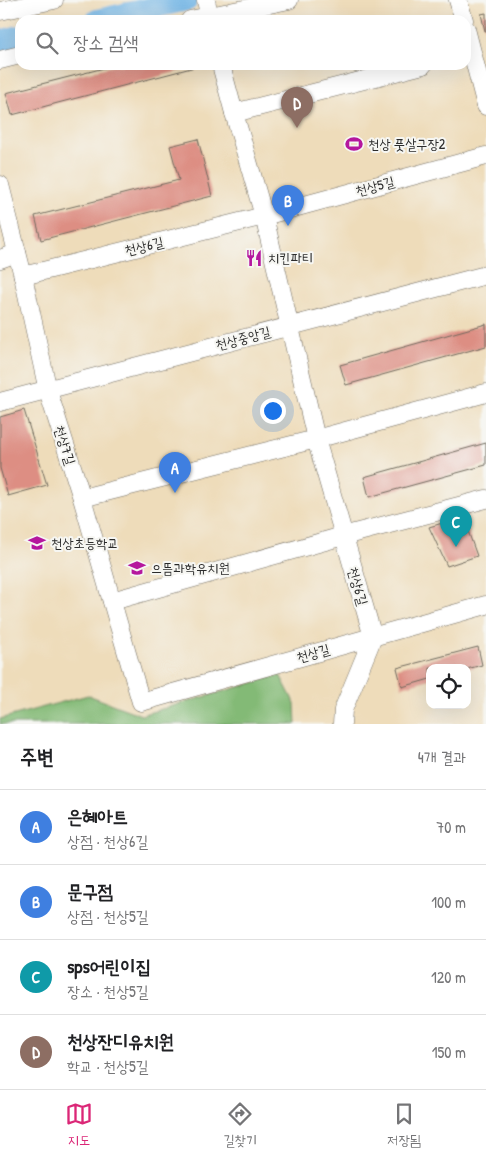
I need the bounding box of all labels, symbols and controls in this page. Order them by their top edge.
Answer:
search box [15,15,471,70]
icon: search [33,29,61,57]
text: 장소 검색 [73,29,139,55]
pin: D [281,87,313,128]
sports icon: 천상 풋살구장2 [344,134,364,154]
place label: 천상 풋살구장2 [368,134,446,153]
street label: 천상5길 [353,171,397,200]
pin: B [272,185,304,226]
street label: 천상6길 [122,231,166,259]
restaurant icon: 치킨파티 [244,248,264,268]
place label: 치킨파티 [268,248,313,267]
street label: 천상중앙길 [213,321,273,354]
your location [260,398,286,424]
street label: 천상7길 [50,423,81,468]
pin: A [159,452,191,493]
pin: C [440,506,472,547]
school or university icon: 천상초등학교 [27,533,47,553]
place label: 천상초등학교 [51,533,119,552]
school or university icon: 으뜸과학유치원 [127,558,147,578]
place label: 으뜸과학유치원 [151,558,230,577]
street label: 천상6길 [344,564,373,608]
street label: 천상길 [294,639,332,666]
map controls [426,664,471,709]
button: locate [426,664,471,709]
text: 주변 [20,742,54,771]
text: 4개 결과 [418,746,466,768]
text: 은혜아트 [67,803,128,829]
text: A [32,816,40,838]
text: 70 m [436,816,466,838]
text: 상점 · 천상6길 [67,830,148,852]
text: 문구점 [67,878,113,904]
text: B [32,891,40,913]
text: 100 m [431,891,466,913]
text: 상점 · 천상5길 [67,905,149,927]
text: sps어린이집 [67,953,151,979]
text: C [32,966,40,988]
text: 120 m [431,966,466,988]
text: 장소 · 천상5길 [67,980,149,1002]
text: 천상잔디유치원 [67,1028,174,1054]
text: D [32,1041,40,1063]
text: 150 m [432,1041,466,1063]
text: 학교 · 천상5길 [67,1055,149,1077]
tab: 지도 [65,1100,93,1150]
tab: 길찾기 [223,1100,257,1150]
tab: 저장됨 [387,1100,421,1150]

